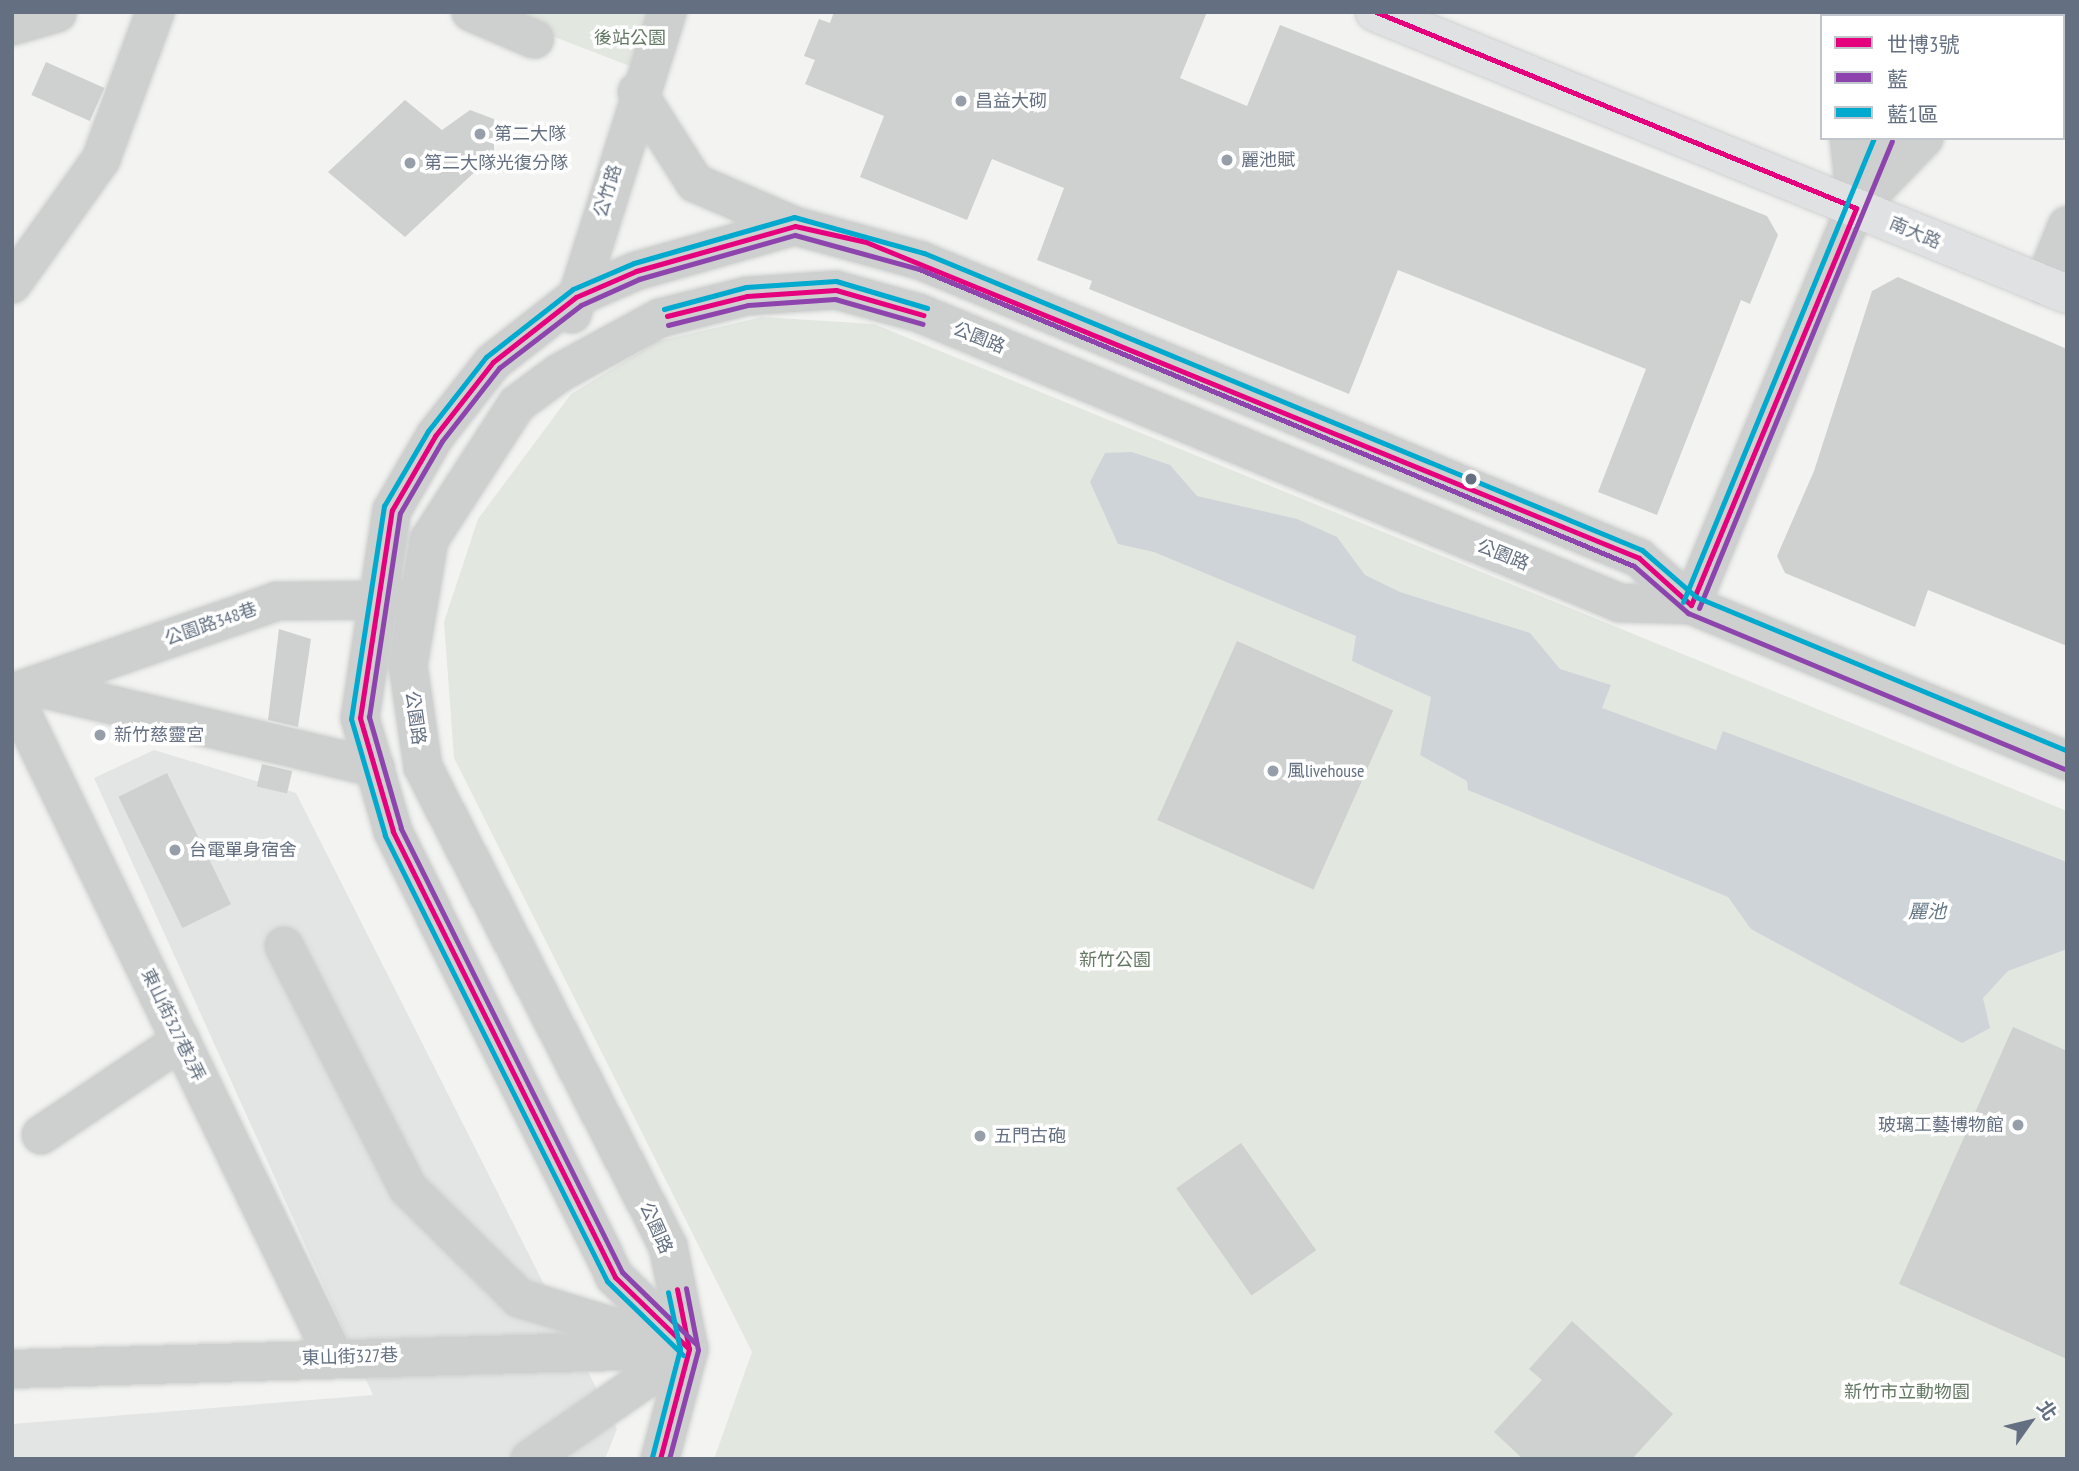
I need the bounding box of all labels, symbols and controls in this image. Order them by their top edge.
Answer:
legend [1820,14,2065,140]
park label: 後站公園 [594,27,666,49]
text: 世博3號 [1887,31,1959,58]
text: 藍 [1887,66,1908,93]
place label: 昌益大砌 [975,90,1047,112]
marker: 昌益大砌 [953,93,969,109]
text: 藍1區 [1887,101,1938,128]
place label: 第二大隊 [494,123,566,145]
marker: 第二大隊 [472,126,488,142]
place label: 麗池賦 [1241,149,1295,171]
place label: 第二大隊光復分隊 [424,152,568,174]
marker: 麗池賦 [1219,152,1235,168]
marker: 第二大隊光復分隊 [402,155,418,171]
street label: 公竹路 [590,162,626,220]
street label: 南大路 [1886,213,1944,253]
street label: 公園路 [950,318,1008,358]
unlabelled marker [1464,472,1478,486]
street label: 公園路 [1474,535,1532,575]
street label: 公園路348巷 [162,598,260,650]
street label: 公園路 [401,690,429,746]
place label: 新竹慈靈宮 [114,724,204,746]
marker: 新竹慈靈宮 [92,727,108,743]
place label: 風livehouse [1287,760,1365,782]
marker: 風livehouse [1265,763,1281,779]
place label: 台電單身宿舍 [189,839,297,861]
marker: 台電單身宿舍 [167,842,183,858]
water label: 麗池 [1908,901,1946,923]
park label: 新竹公園 [1079,949,1151,971]
street label: 東山街327巷2弄 [136,965,210,1085]
place label: 玻璃工藝博物館 [1878,1114,2004,1136]
marker: 玻璃工藝博物館 [2010,1117,2026,1133]
place label: 五門古砲 [994,1125,1066,1147]
marker: 五門古砲 [972,1128,988,1144]
street label: 公園路 [635,1199,677,1257]
street label: 東山街327巷 [302,1345,398,1369]
park label: 新竹市立動物園 [1844,1381,1970,1403]
north arrow [1995,1387,2065,1457]
text: 北 [2032,1396,2063,1425]

